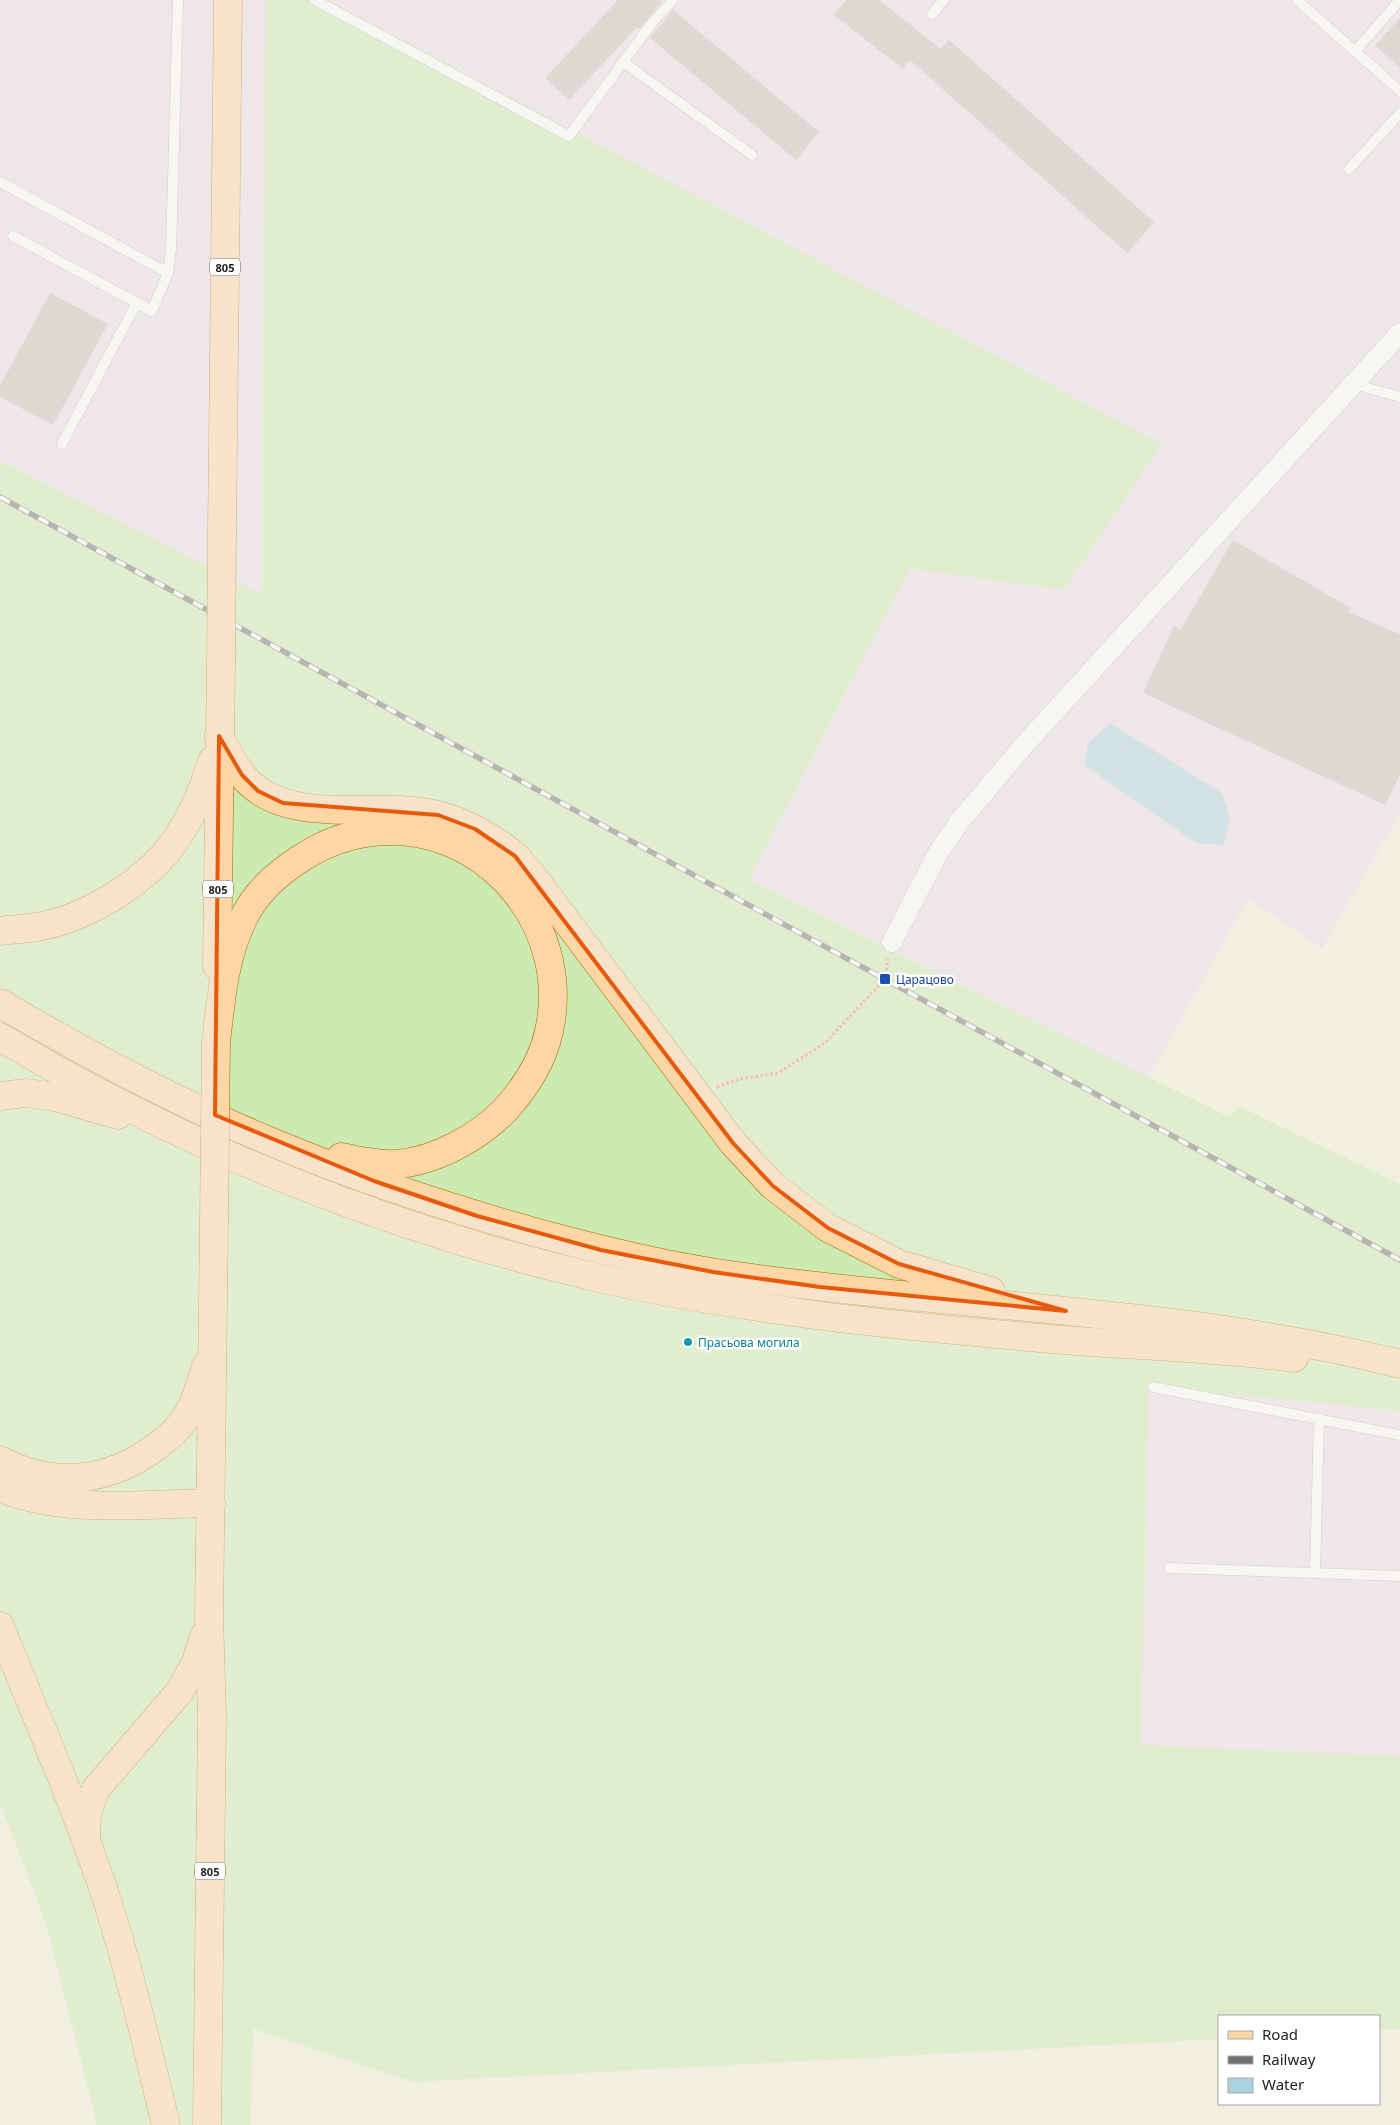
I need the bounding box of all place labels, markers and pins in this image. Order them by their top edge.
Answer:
place label: Царацово [896,971,954,988]
marker: Царацово [878,972,892,986]
place label: Прасьова могила [698,1334,800,1351]
marker: Прасьова могила [682,1336,694,1348]

